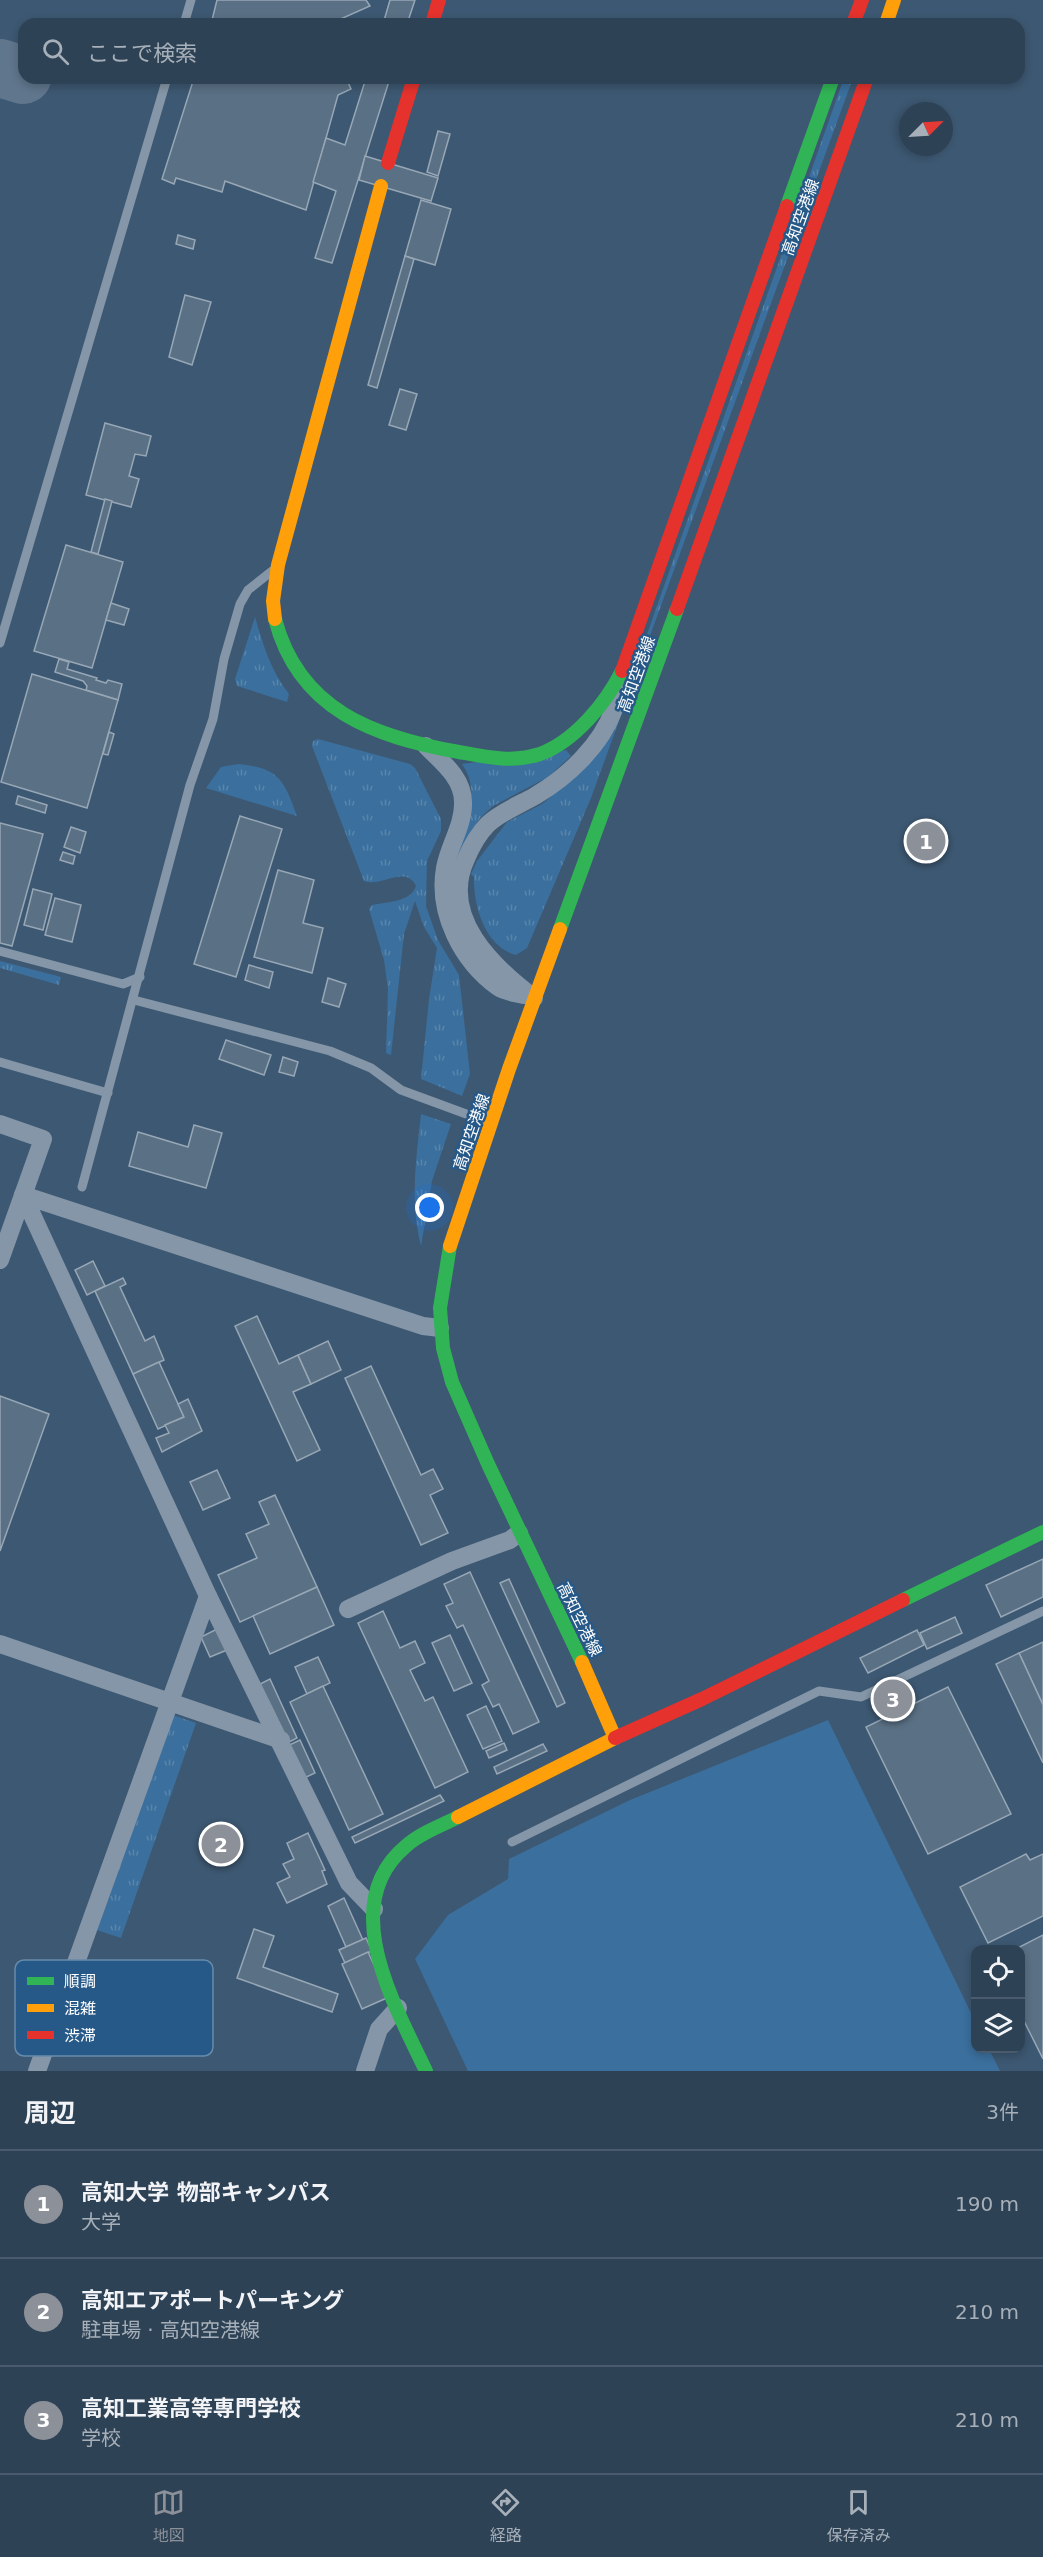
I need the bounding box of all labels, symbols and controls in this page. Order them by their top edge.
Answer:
search box [18,18,1025,84]
icon: search [39,35,72,68]
text: ここで検索 [87,41,197,66]
north arrow [899,102,953,156]
street label: 高知空港線 [778,176,823,258]
street label: 高知空港線 [614,633,659,715]
pin: 1 [906,818,946,864]
street label: 高知空港線 [449,1091,493,1173]
your location [415,1193,444,1222]
street label: 高知空港線 [553,1579,606,1659]
pin: 3 [874,1676,912,1722]
pin: 2 [202,1822,240,1866]
map controls [971,1945,1025,2053]
button: locate [971,1945,1025,1999]
legend [15,1960,213,2056]
text: 順調 [64,1972,96,1991]
text: 混雑 [64,1999,96,2018]
button: layers [971,1999,1025,2053]
text: 渋滞 [64,2026,96,2045]
text: 周辺 [24,2098,76,2128]
text: 3件 [986,2100,1019,2124]
text: 高知大学 物部キャンパス [81,2180,331,2205]
text: 1 [37,2192,50,2216]
text: 190 m [955,2192,1019,2216]
text: 大学 [81,2210,121,2234]
text: 高知エアポートパーキング [81,2288,344,2313]
text: 2 [37,2300,50,2324]
text: 210 m [955,2300,1019,2324]
text: 駐車場 · 高知空港線 [81,2318,260,2342]
text: 高知工業高等専門学校 [81,2396,301,2421]
text: 3 [37,2408,50,2432]
text: 210 m [955,2408,1019,2432]
text: 学校 [81,2426,121,2450]
tab: 地図 [152,2486,185,2546]
tab: 経路 [489,2486,522,2546]
tab: 保存済み [827,2486,891,2546]

